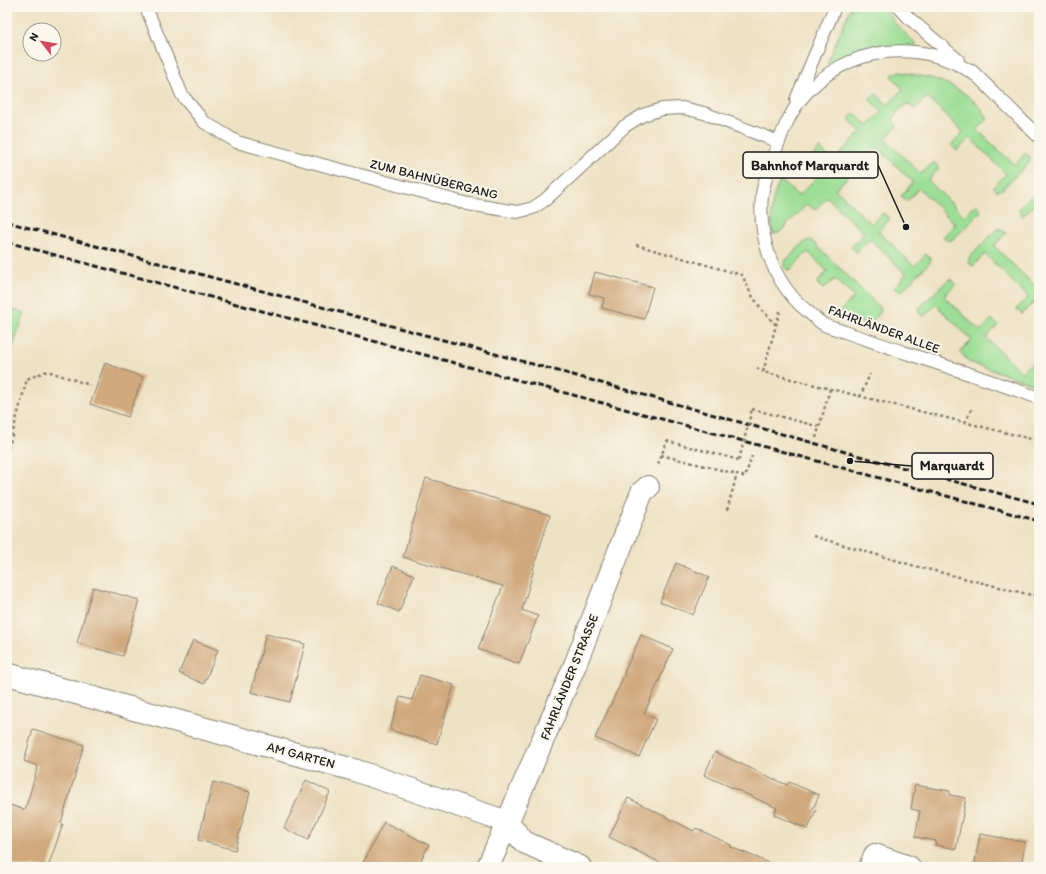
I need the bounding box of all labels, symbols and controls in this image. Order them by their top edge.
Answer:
north arrow [22,22,62,62]
text: N [26,31,41,44]
callout: Bahnhof Marquardt [743,152,878,178]
street label: ZUM BAHNÜBERGANG [369,155,500,202]
text: Bahnhof Marquardt [751,157,870,174]
street label: FAHRLÄNDER ALLEE [826,302,942,356]
callout: Marquardt [912,453,993,479]
text: Marquardt [920,457,985,474]
street label: FAHRLÄNDER STRASSE [537,612,601,742]
street label: AM GARTEN [265,739,337,771]

